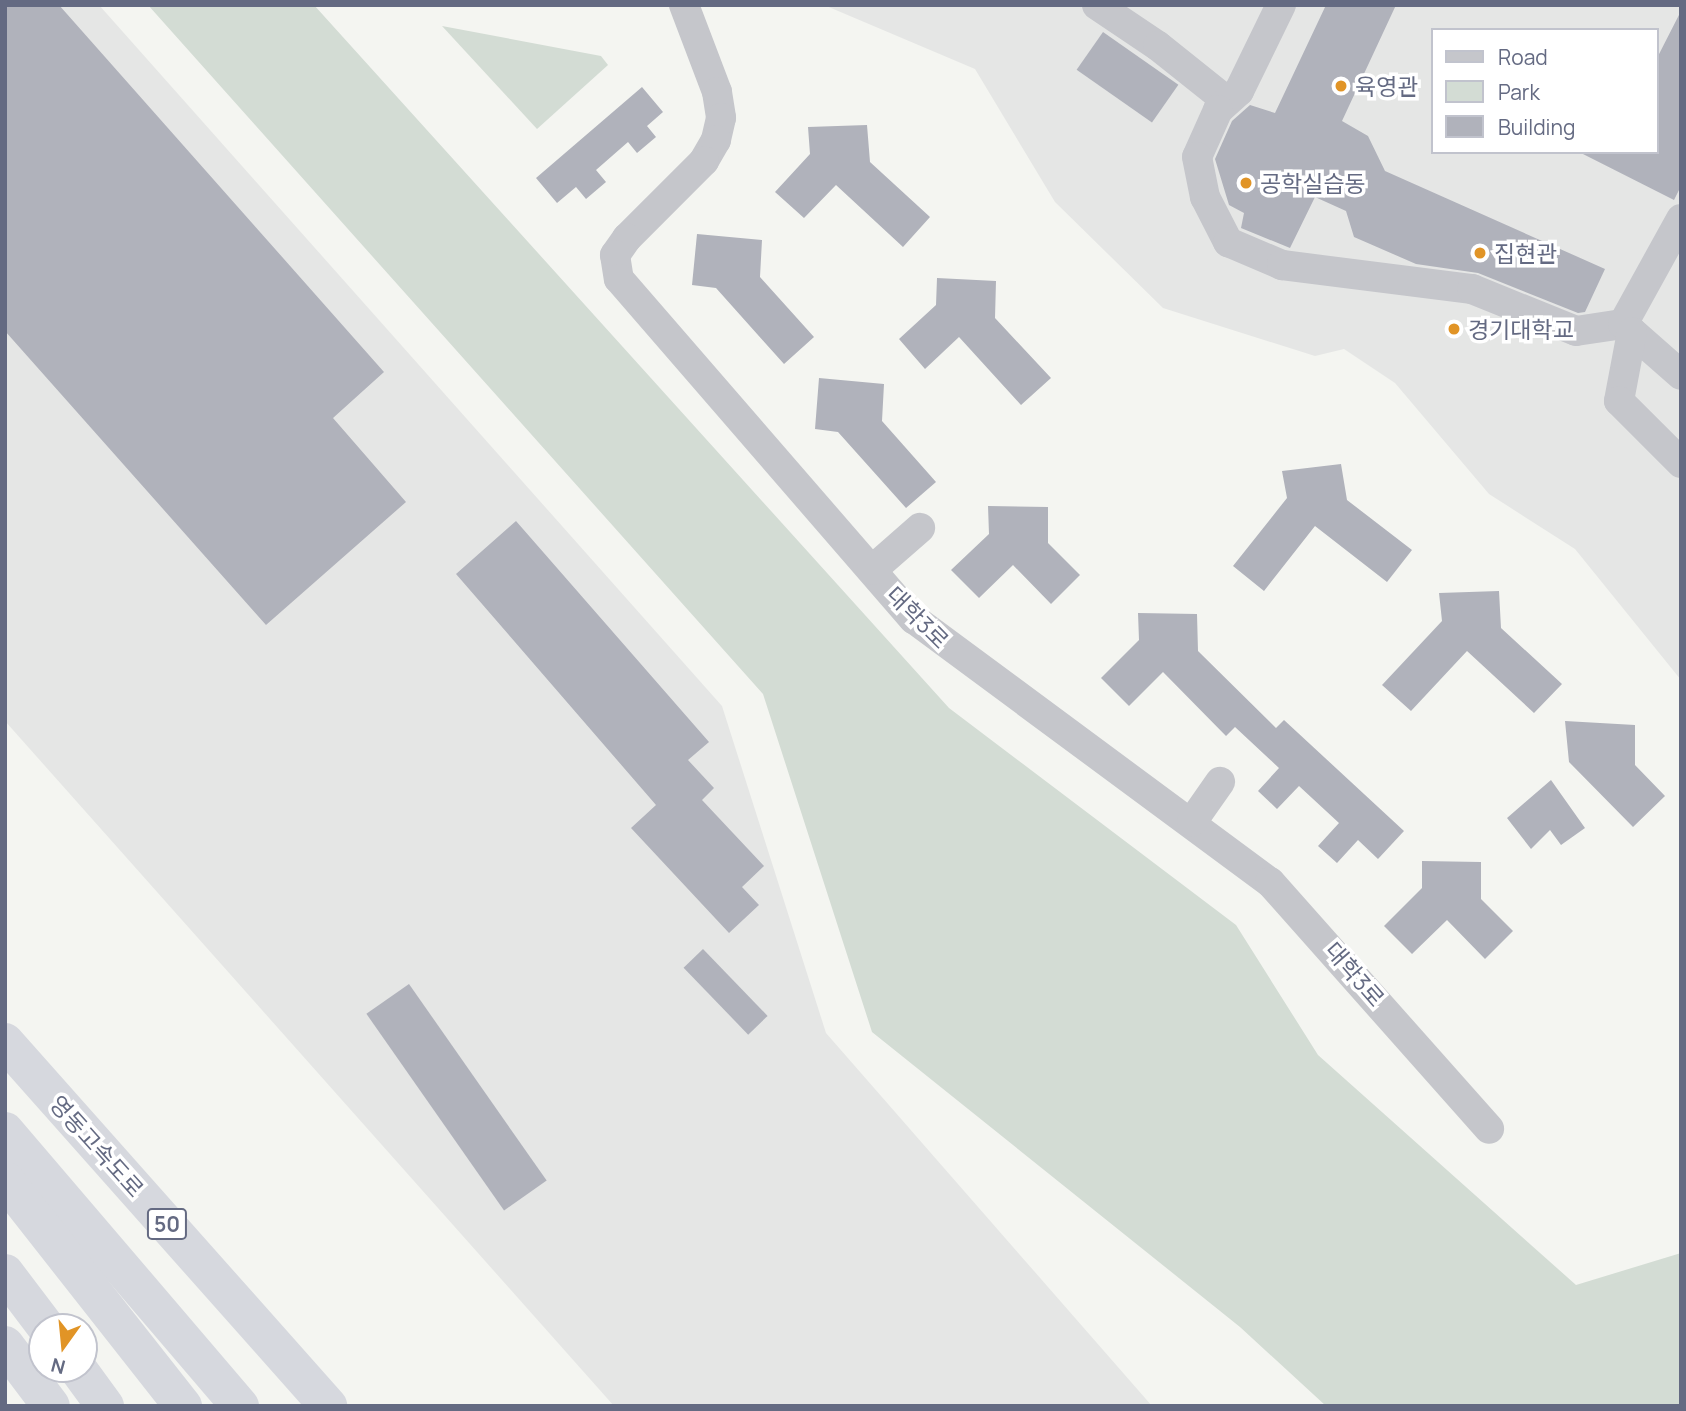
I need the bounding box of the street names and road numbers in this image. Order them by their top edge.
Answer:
street label: 대학3로 [881,580,955,654]
street label: 대학3로 [1320,936,1390,1012]
street label: 영동고속도로 [44,1090,150,1202]
road number: 50 [146,1206,188,1242]

